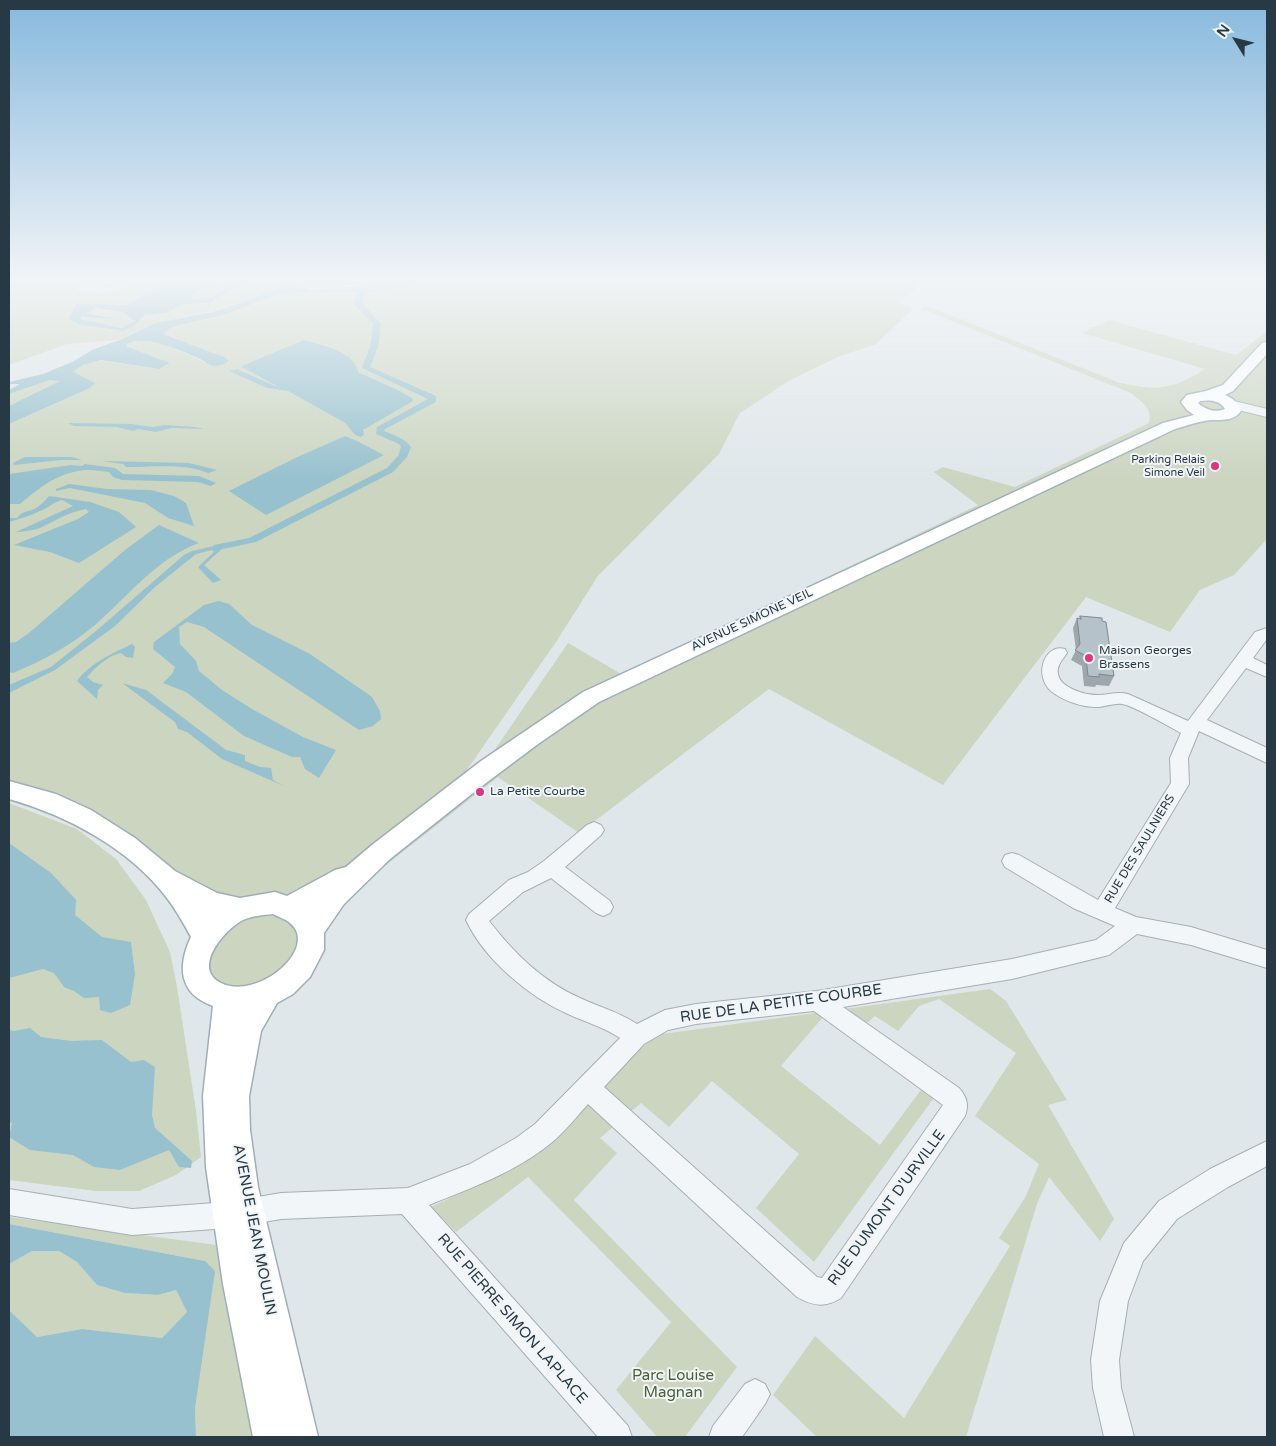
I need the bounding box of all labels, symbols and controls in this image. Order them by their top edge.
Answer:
north arrow [1211,15,1261,65]
text: N [1213,21,1234,40]
place label: Parking Relais Simone Veil [1131,453,1205,479]
marker: Parking Relais Simone Veil [1209,460,1221,472]
street label: AVENUE SIMONE VEIL [689,585,815,655]
place label: Maison Georges Brassens [1099,644,1192,672]
marker: Maison Georges Brassens [1083,652,1095,664]
place label: La Petite Courbe [490,785,585,799]
marker: La Petite Courbe [474,786,486,798]
street label: RUE DES SAULNIERS [1102,792,1178,906]
street label: RUE DE LA PETITE COURBE [679,981,883,1027]
street label: RUE DUMONT D'URVILLE [824,1127,950,1289]
street label: AVENUE JEAN MOULIN [229,1143,279,1317]
street label: RUE PIERRE SIMON LAPLACE [433,1230,591,1408]
park label: Parc Louise Magnan [632,1367,714,1402]

